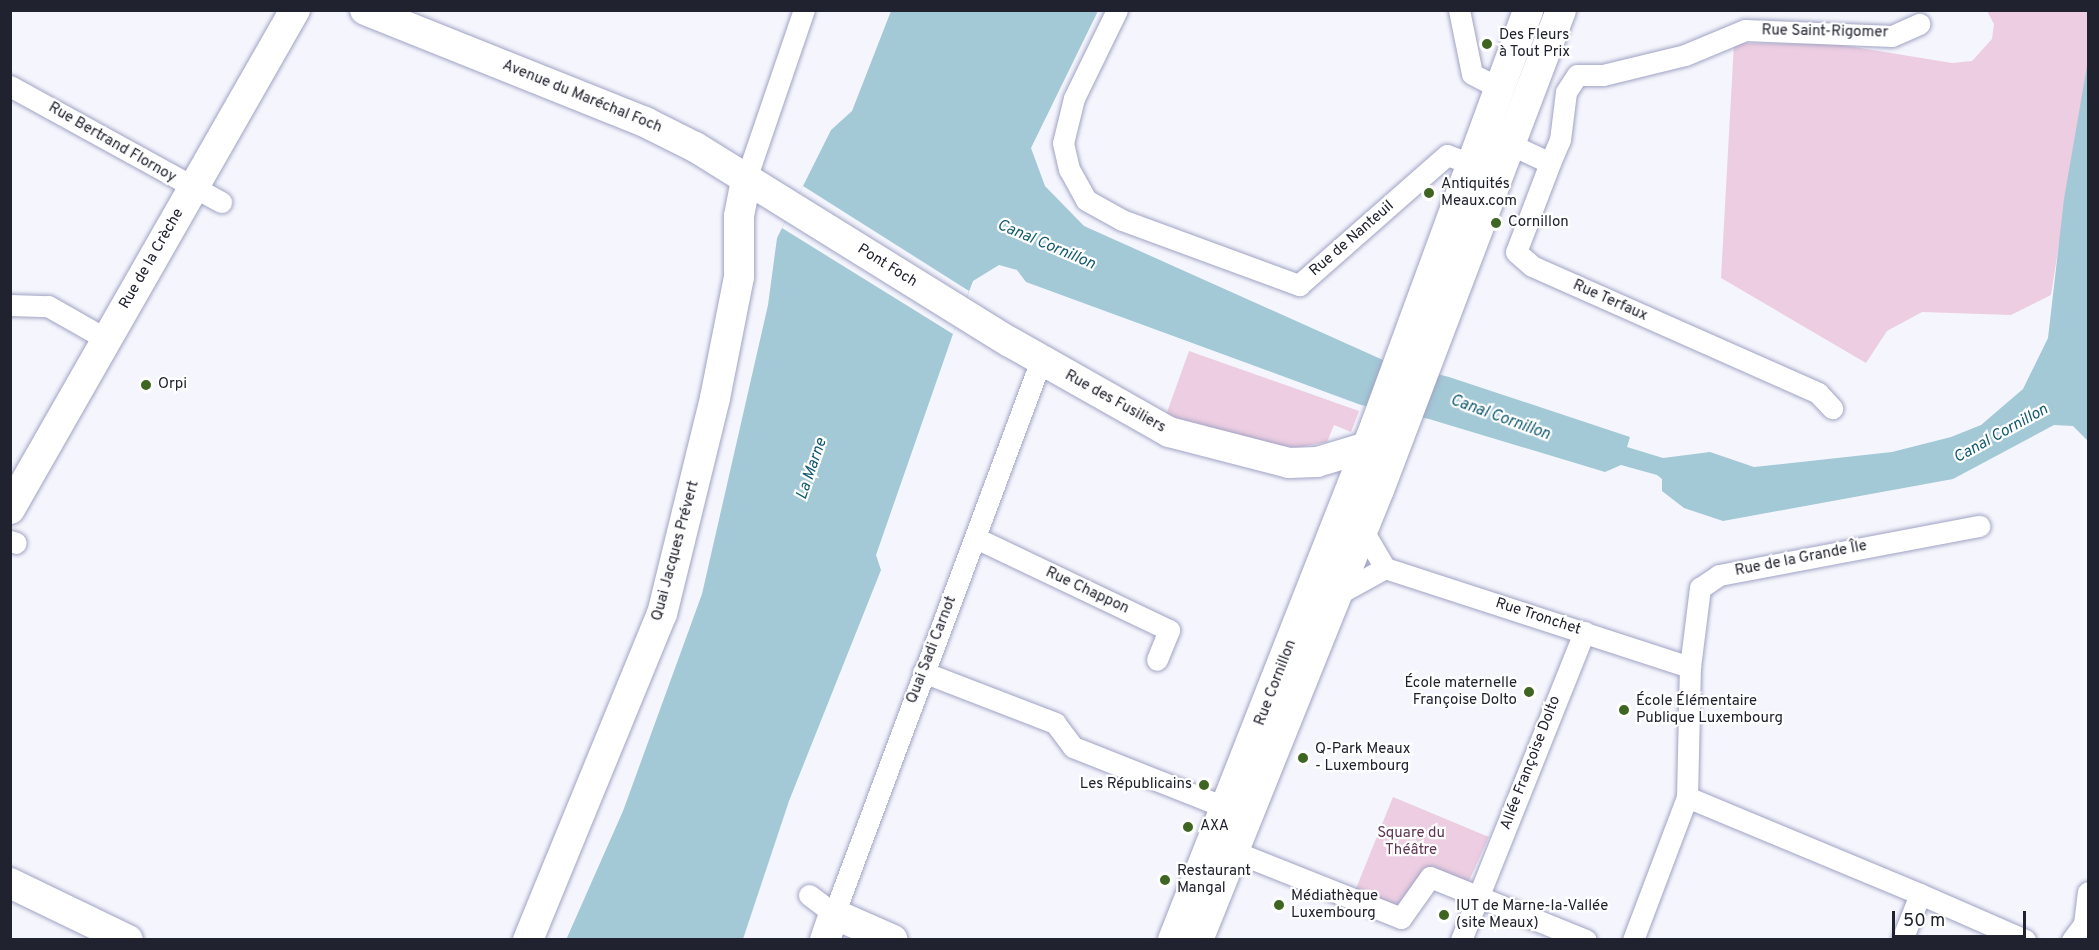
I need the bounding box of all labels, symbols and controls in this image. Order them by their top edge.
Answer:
street label: Rue Saint-Rigomer [1761,22,1889,42]
place label: Des Fleurs à Tout Prix [1499,26,1571,61]
marker: Des Fleurs à Tout Prix [1480,37,1494,51]
street label: Avenue du Maréchal Foch [500,57,664,137]
street label: Rue Bertrand Flornoy [45,99,179,187]
place label: Antiquités Meaux.com [1441,175,1517,210]
marker: Antiquités Meaux.com [1422,186,1436,200]
street label: Rue de Nanteuil [1306,197,1398,281]
street label: Rue de la Crèche [116,206,188,312]
place label: Cornillon [1508,214,1569,232]
water label: Canal Cornillon [994,216,1098,274]
marker: Cornillon [1489,216,1503,230]
street label: Pont Foch [854,241,920,291]
street label: Rue Terfaux [1570,276,1650,326]
street label: Rue des Fusiliers [1061,367,1169,437]
place label: Orpi [158,376,187,394]
marker: Orpi [139,378,153,392]
water label: Canal Cornillon [1447,391,1553,445]
water label: Canal Cornillon [1951,400,2051,468]
water label: La Marne [793,436,831,502]
street label: Quai Jacques Prévert [649,479,703,623]
street label: Rue de la Grande Île [1734,537,1868,581]
street label: Rue Chappon [1042,564,1132,618]
street label: Quai Sadi Carnot [903,594,961,706]
street label: Rue Tronchet [1493,595,1583,639]
street label: Rue Cornillon [1251,638,1301,728]
place label: École maternelle Françoise Dolto [1404,674,1517,709]
marker: École maternelle Françoise Dolto [1522,685,1536,699]
place label: École Élémentaire Publique Luxembourg [1636,692,1783,727]
street label: Allée Françoise Dolto [1497,694,1565,832]
marker: École Élémentaire Publique Luxembourg [1617,703,1631,717]
place label: Q-Park Meaux - Luxembourg [1315,740,1411,775]
marker: Q-Park Meaux - Luxembourg [1296,751,1310,765]
place label: Les Républicains [1080,776,1192,794]
marker: Les Républicains [1197,778,1211,792]
place label: AXA [1200,818,1229,836]
marker: AXA [1181,820,1195,834]
park label: Square du Théâtre [1377,824,1445,859]
place label: Restaurant Mangal [1177,862,1251,897]
marker: Restaurant Mangal [1158,873,1172,887]
place label: Médiathèque Luxembourg [1291,887,1378,922]
place label: IUT de Marne-la-Vallée (site Meaux) [1456,897,1609,932]
marker: Médiathèque Luxembourg [1272,898,1286,912]
scale bar [1895,899,2028,937]
marker: IUT de Marne-la-Vallée (site Meaux) [1437,908,1451,922]
text: 50 m [1903,910,1945,933]

